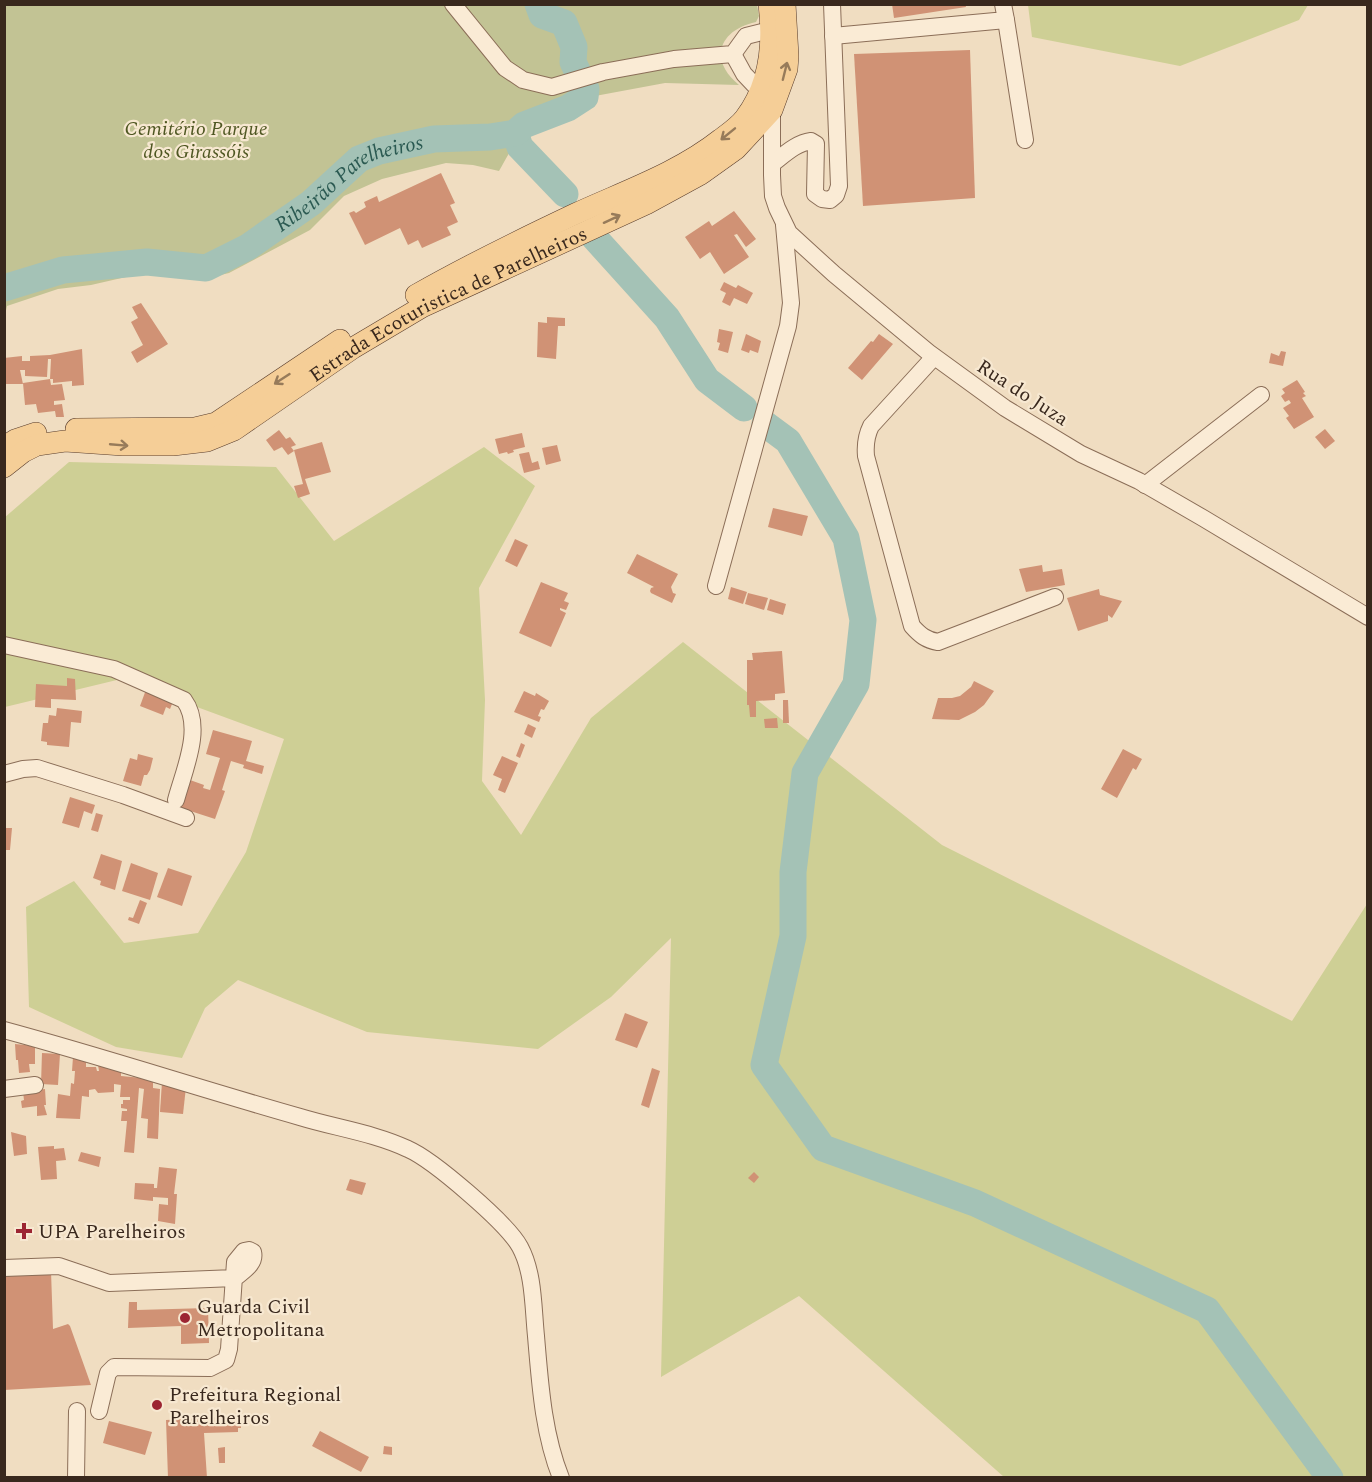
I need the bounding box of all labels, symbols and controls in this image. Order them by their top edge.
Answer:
one-way arrow [780,62,792,81]
park label: Cemitério Parque dos Girassóis [124,114,268,167]
water label: Ribeirão Parelheiros [268,127,427,241]
one-way arrow [720,127,736,140]
one-way arrow [603,213,621,224]
street label: Estrada Ecoturistica de Parelheiros [303,219,592,390]
street label: Rua do Juza [970,352,1075,434]
one-way arrow [274,373,291,385]
one-way arrow [108,439,128,450]
place label: UPA Parelheiros [38,1217,186,1247]
marker: UPA Parelheiros [15,1222,33,1240]
place label: Guarda Civil Metropolitana [197,1292,325,1345]
marker: Guarda Civil Metropolitana [178,1311,192,1325]
place label: Prefeitura Regional Parelheiros [169,1380,341,1433]
marker: Prefeitura Regional Parelheiros [150,1398,164,1412]

